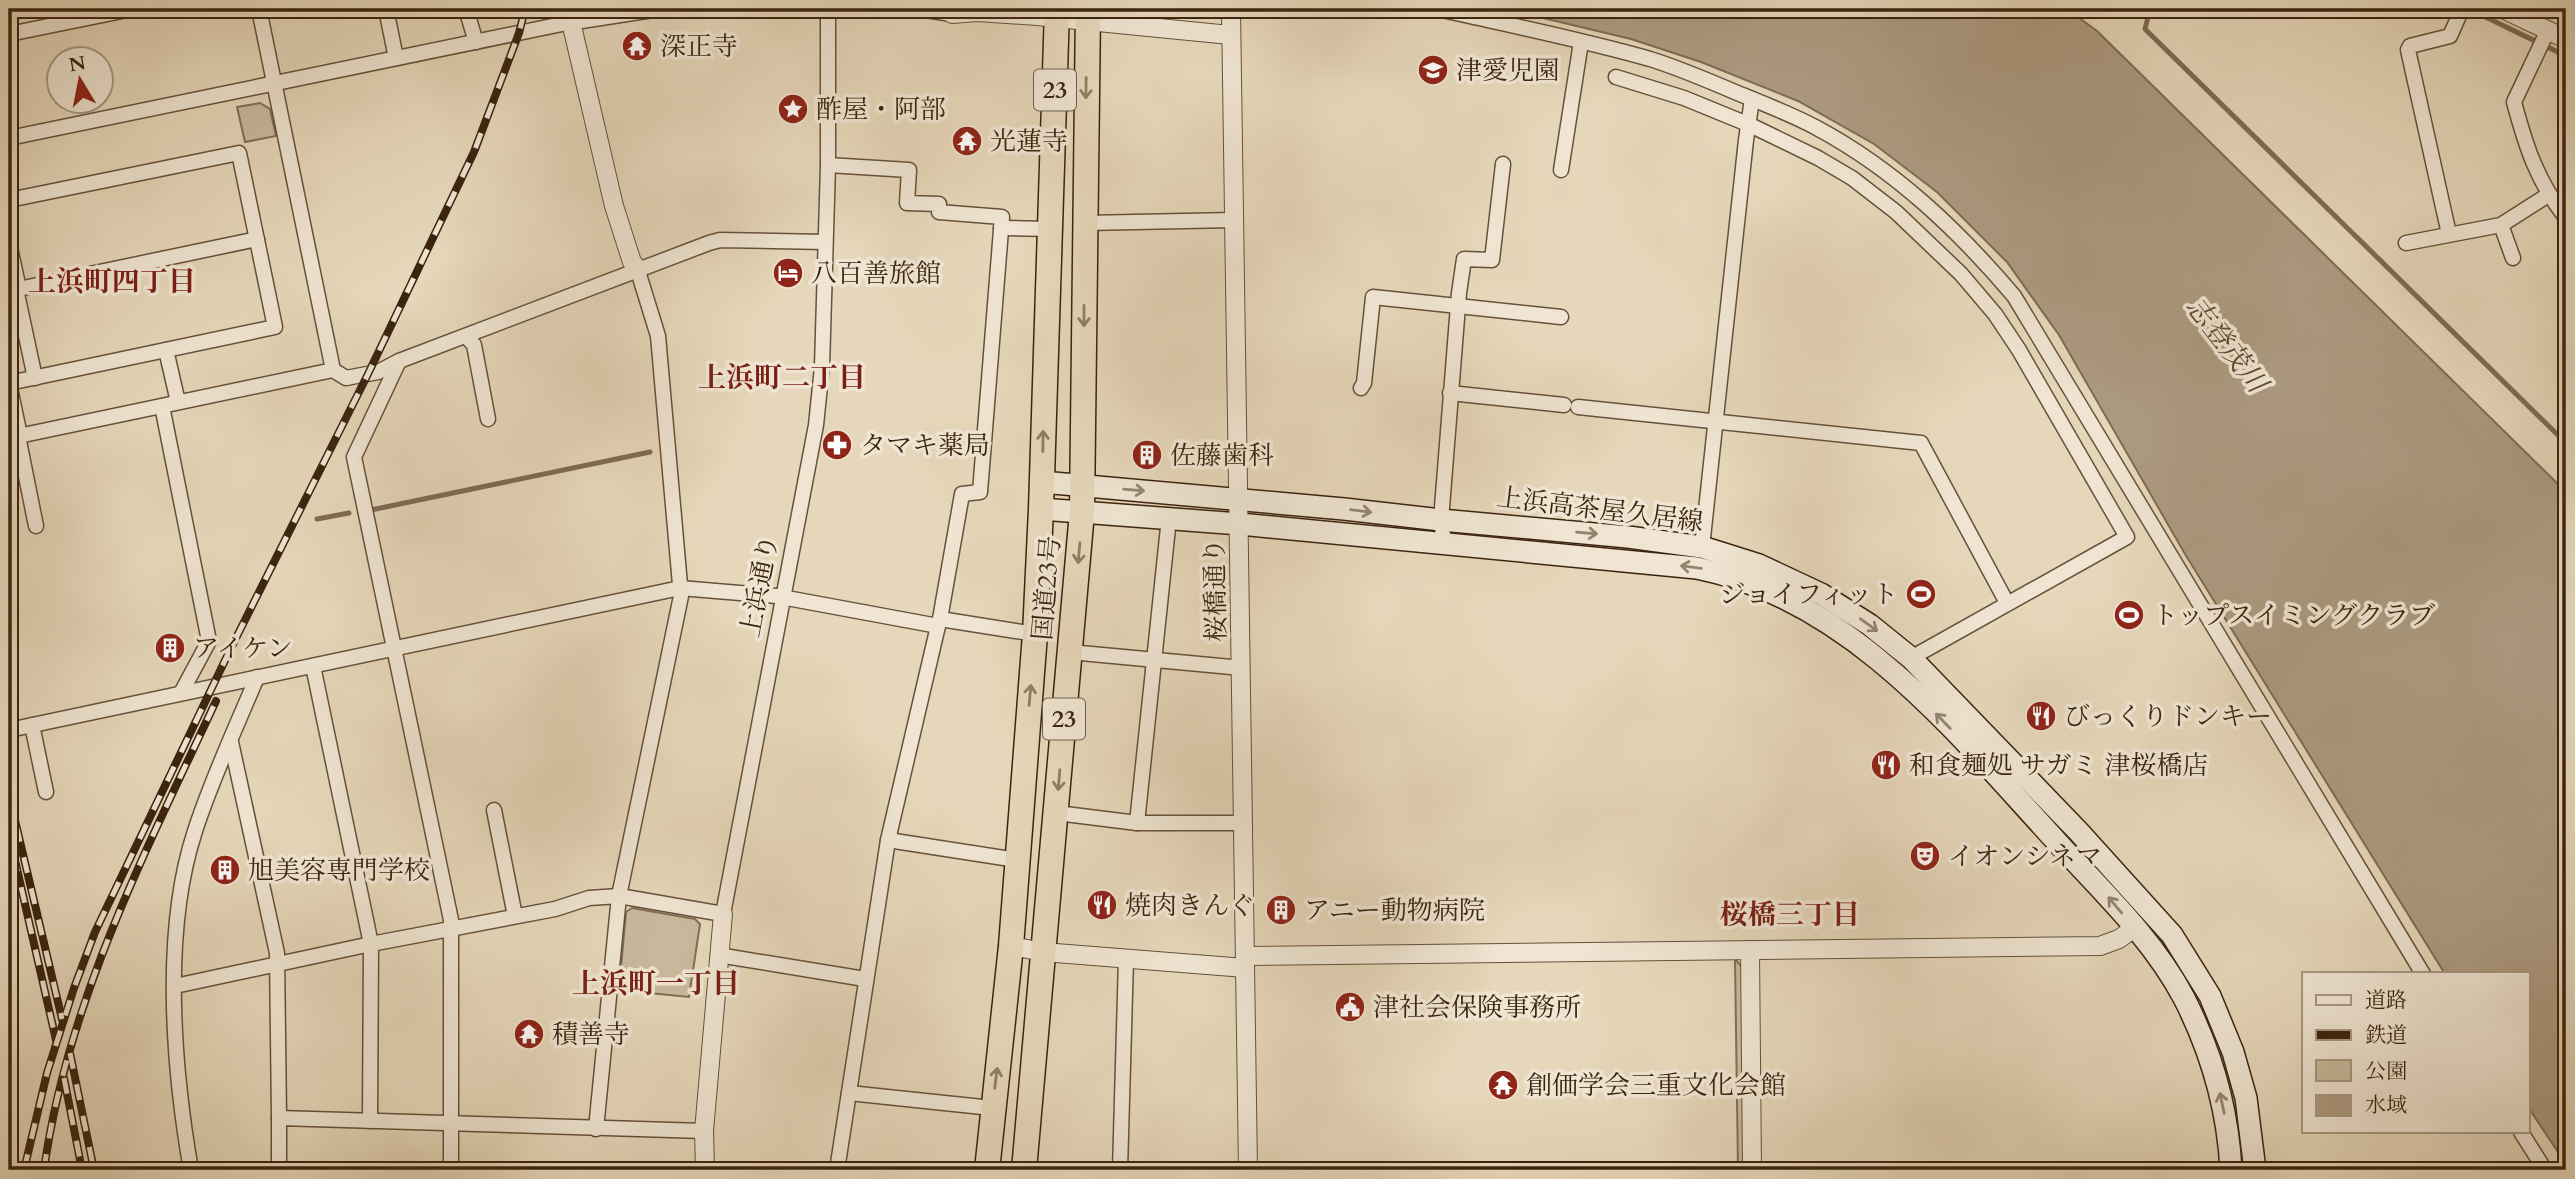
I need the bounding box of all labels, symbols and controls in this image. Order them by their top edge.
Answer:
temple icon: 深正寺 [620,29,654,63]
place label: 深正寺 [660,29,738,64]
north arrow [46,46,116,116]
text: N [67,50,88,78]
school or university icon: 津愛児園 [1416,53,1450,87]
place label: 津愛児園 [1456,53,1560,88]
road number: 23 [1034,70,1076,110]
one-way arrow [1079,77,1093,100]
place icon: 酢屋・阿部 [776,92,810,126]
place label: 酢屋・阿部 [816,92,946,127]
temple icon: 光蓮寺 [950,124,984,158]
place label: 光蓮寺 [990,124,1068,159]
hotel icon: 八百善旅館 [771,256,805,290]
place label: 八百善旅館 [811,256,941,291]
district label: 上浜町四丁目 [28,263,196,301]
water label: 志登茂川 [2177,289,2278,403]
one-way arrow [1077,304,1091,327]
district label: 上浜町二丁目 [698,359,866,397]
pharmacy icon: タマキ薬局 [820,428,854,462]
place label: タマキ薬局 [860,428,990,463]
one-way arrow [1036,430,1049,453]
building icon: 佐藤歯科 [1130,438,1164,472]
place label: 佐藤歯科 [1170,438,1274,473]
street label: 上浜高茶屋久居線 [1495,479,1705,540]
one-way arrow [1122,484,1145,497]
one-way arrow [1349,504,1372,517]
one-way arrow [1575,527,1598,540]
street label: 上浜通り [732,532,787,640]
street label: 国道23号 [1025,534,1068,642]
street label: 桜橋通り [1197,538,1234,642]
one-way arrow [1072,541,1085,564]
one-way arrow [1680,561,1703,574]
place label: ジョイフィット [1719,577,1898,612]
sports icon: ジョイフィット [1904,577,1938,611]
sports icon: トップスイミングクラブ [2112,598,2146,632]
place label: トップスイミングクラブ [2152,598,2435,633]
one-way arrow [1859,617,1878,632]
building icon: アイケン [153,631,187,665]
place label: アイケン [193,631,293,666]
one-way arrow [1024,684,1037,707]
road number: 23 [1043,698,1085,740]
restaurant icon: びっくりドンキー [2024,699,2058,733]
place label: びっくりドンキー [2064,699,2272,734]
one-way arrow [1934,713,1951,730]
restaurant icon: 和食麺処 サガミ 津桜橋店 [1869,748,1903,782]
place label: 和食麺処 サガミ 津桜橋店 [1909,748,2208,783]
one-way arrow [1052,768,1065,791]
theatre icon: イオンシネマ [1908,839,1942,873]
place label: イオンシネマ [1948,839,2102,874]
building icon: 旭美容専門学校 [208,853,242,887]
place label: 旭美容専門学校 [248,853,430,888]
restaurant icon: 焼肉きんぐ [1085,888,1119,922]
place label: 焼肉きんぐ [1125,888,1255,923]
building icon: アニー動物病院 [1264,893,1298,927]
place label: アニー動物病院 [1304,893,1485,928]
district label: 桜橋三丁目 [1720,896,1860,934]
one-way arrow [2107,897,2122,915]
district label: 上浜町一丁目 [572,965,740,1003]
legend [2302,972,2530,1134]
text: 道路 [2365,986,2407,1015]
public building icon: 津社会保険事務所 [1333,990,1367,1024]
place label: 津社会保険事務所 [1373,990,1581,1025]
temple icon: 積善寺 [512,1017,546,1051]
place label: 積善寺 [552,1017,630,1052]
text: 鉄道 [2365,1021,2407,1050]
text: 公園 [2365,1057,2407,1086]
one-way arrow [989,1067,1002,1090]
temple icon: 創価学会三重文化会館 [1486,1068,1520,1102]
place label: 創価学会三重文化会館 [1526,1068,1786,1103]
text: 水域 [2365,1091,2407,1120]
one-way arrow [2214,1092,2228,1115]

